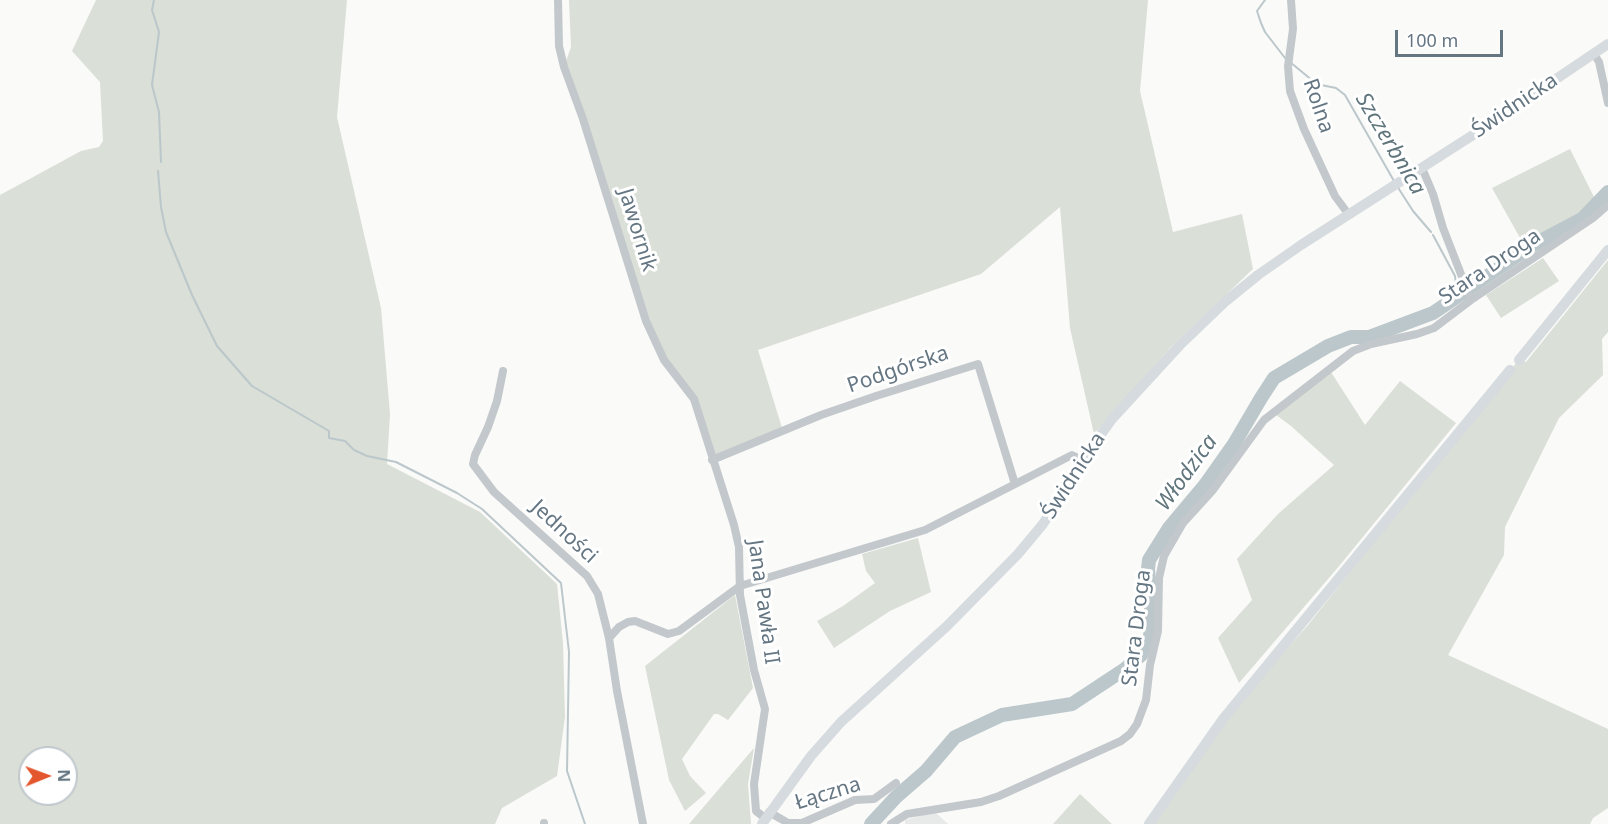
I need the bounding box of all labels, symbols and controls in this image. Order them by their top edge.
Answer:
scale bar [1398,18,1506,56]
text: 100 m [1406,28,1458,52]
street label: Świdnicka [1467,68,1563,144]
street label: Rolna [1297,75,1339,137]
water label: Szczerbnica [1349,88,1431,200]
street label: Jawornik [613,186,661,274]
street label: Stara Droga [1434,224,1546,310]
street label: Podgórska [844,341,952,399]
street label: Świdnicka [1037,428,1111,524]
water label: Włodzica [1151,430,1223,516]
street label: Jedności [526,495,602,569]
street label: Jana Pawła II [742,538,784,666]
street label: Stara Droga [1117,568,1157,688]
north arrow [18,746,78,806]
text: N [53,769,75,782]
street label: Łączna [792,772,864,816]

